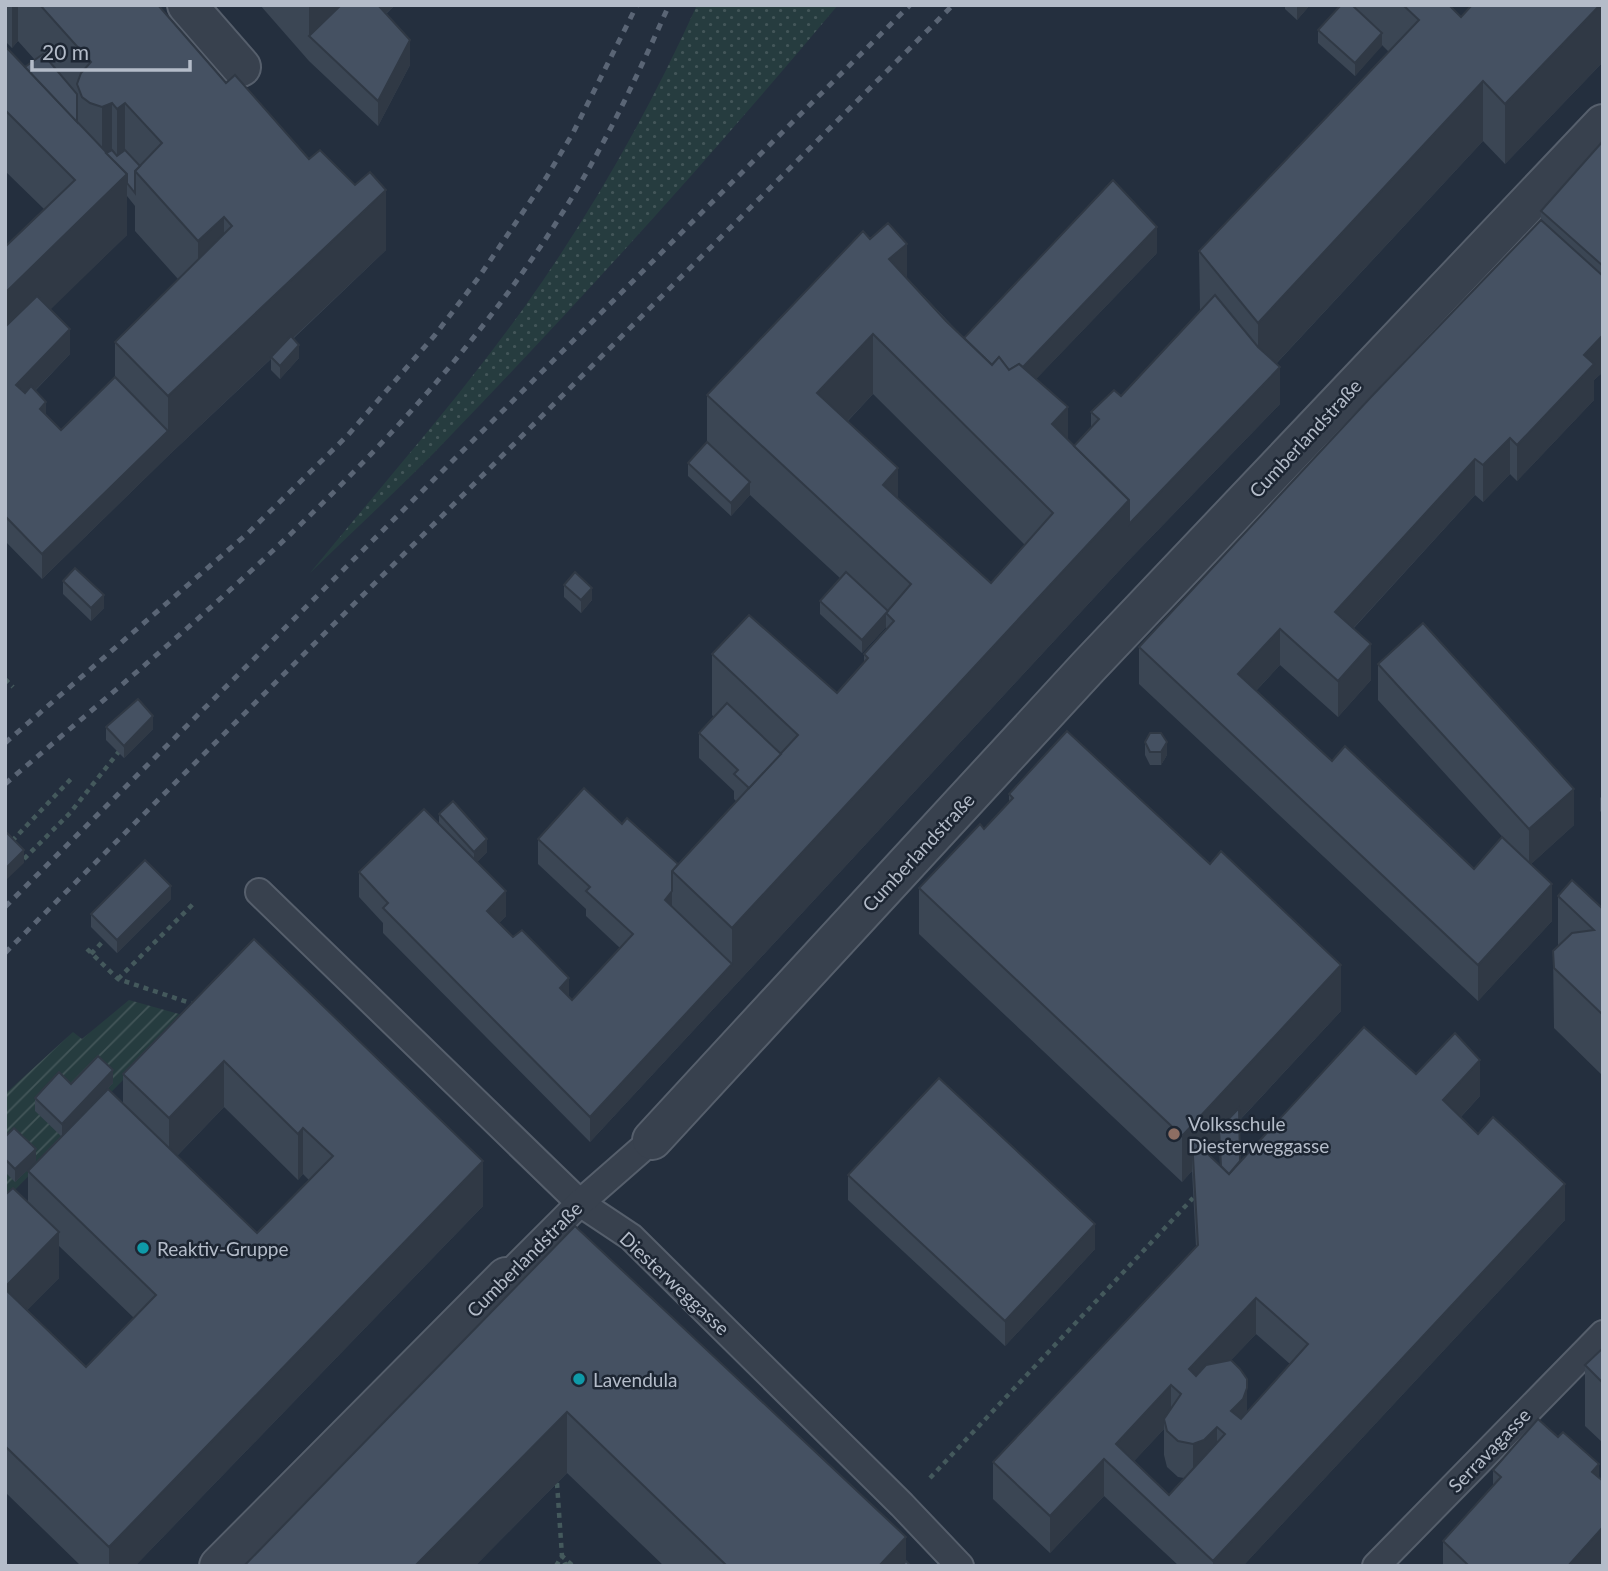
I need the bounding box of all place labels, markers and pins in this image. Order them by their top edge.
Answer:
place label: Volksschule Diesterweggasse [1188,1112,1329,1157]
marker: Volksschule Diesterweggasse [1166,1126,1182,1142]
place label: Reaktiv-Gruppe [157,1237,289,1260]
marker: Reaktiv-Gruppe [135,1240,151,1256]
place label: Lavendula [593,1368,677,1391]
marker: Lavendula [571,1371,587,1387]

